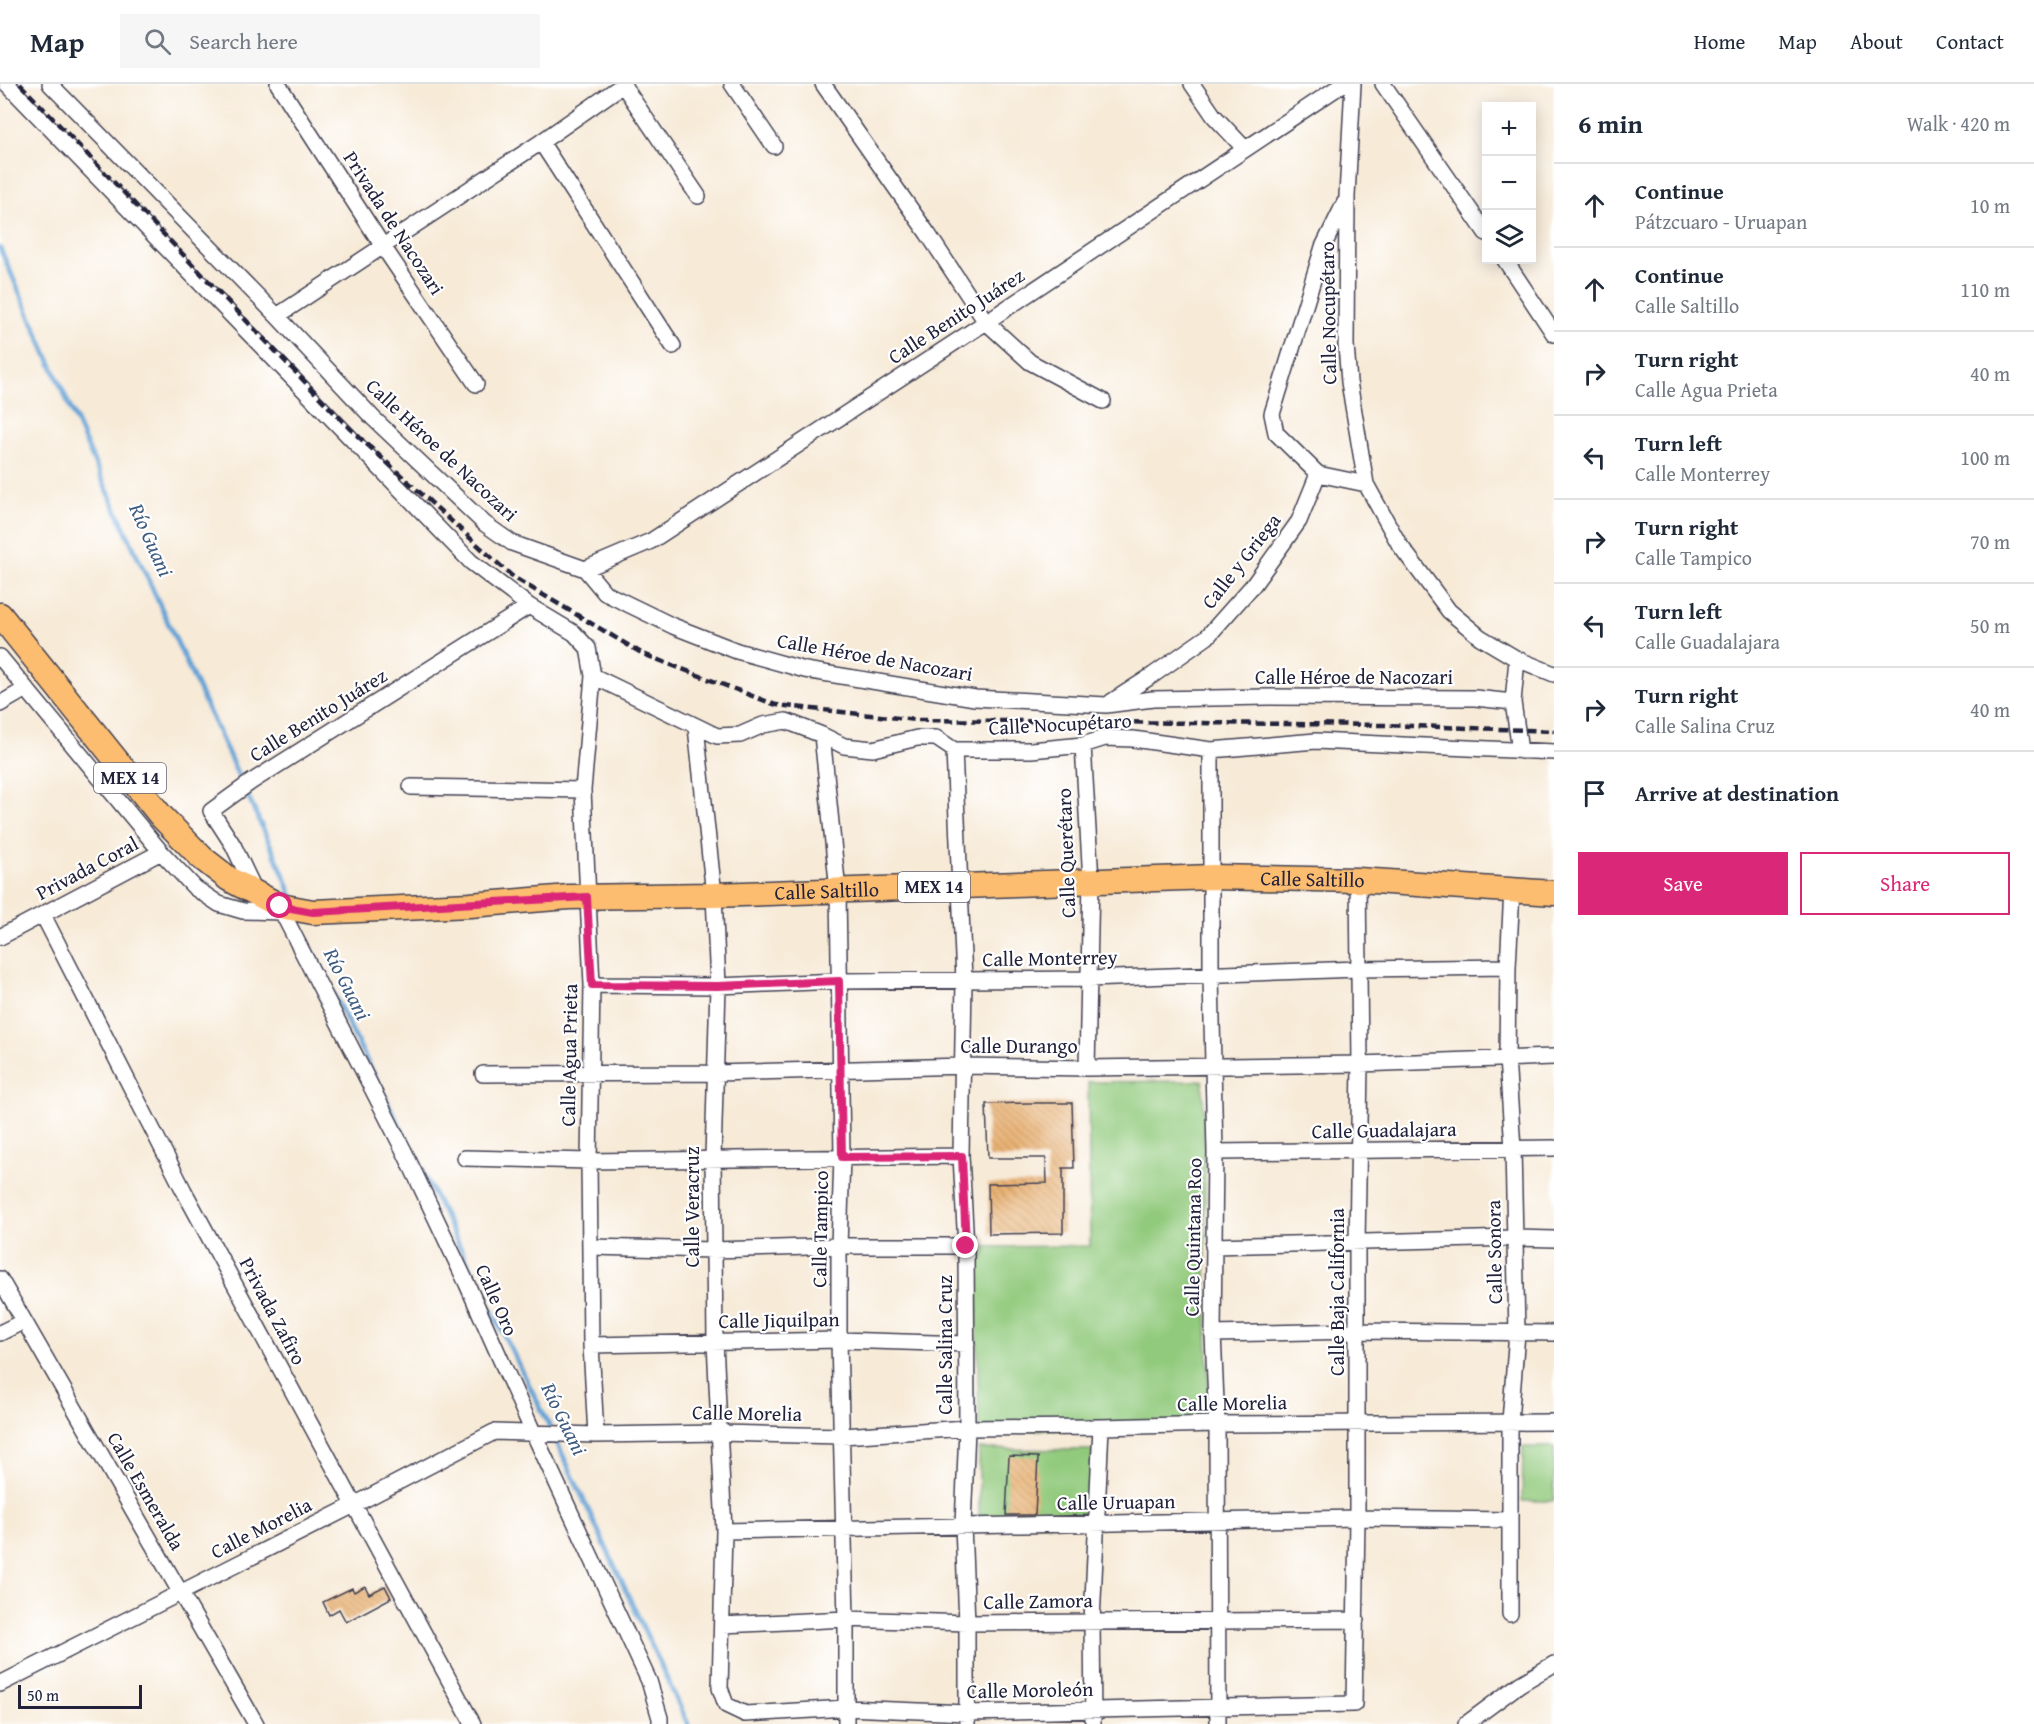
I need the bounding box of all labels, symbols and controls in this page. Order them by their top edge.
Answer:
search box [120,14,540,68]
text: Map [30,21,84,62]
icon: search [141,25,174,58]
text: Search here [189,25,298,57]
text: Home [1694,26,1745,57]
text: Map [1778,26,1817,57]
text: About [1850,26,1903,57]
text: Contact [1936,26,2004,57]
map controls [1482,102,1536,264]
button: + [1482,102,1536,156]
text: 6 min [1578,104,1643,143]
text: Walk · 420 m [1907,109,2010,138]
street label: Privada de Nacozari [337,145,452,301]
button: − [1482,156,1536,210]
text: Continue [1635,175,1724,207]
icon: ahead [1578,189,1611,222]
text: 10 m [1970,191,2010,220]
text: Pátzcuaro - Uruapan [1635,207,1807,236]
button: layers [1482,210,1536,264]
street label: Calle Nocupétaro [1312,241,1343,385]
text: Continue [1635,259,1724,291]
street label: Calle Benito Juárez [882,260,1030,371]
icon: ahead [1578,273,1611,306]
text: 110 m [1960,275,2010,304]
text: Calle Saltillo [1635,291,1739,320]
text: Turn right [1635,343,1738,375]
icon: right [1578,357,1611,390]
text: 40 m [1970,359,2010,388]
street label: Calle Héroe de Nacozari [360,371,525,528]
text: Calle Agua Prieta [1635,375,1778,404]
text: Turn left [1635,427,1722,459]
icon: left [1578,441,1611,474]
text: 100 m [1960,443,2010,472]
text: Calle Monterrey [1635,459,1770,488]
water label: Río Guani [121,497,182,582]
street label: Calle y Griega [1194,506,1288,615]
text: Turn right [1635,511,1738,543]
icon: right [1578,525,1611,558]
text: 70 m [1970,527,2010,556]
text: Calle Tampico [1635,543,1752,572]
text: Turn left [1635,595,1722,627]
icon: left [1578,609,1611,642]
text: 50 m [1970,611,2010,640]
street label: Calle Héroe de Nacozari [775,625,976,688]
text: Calle Guadalajara [1635,627,1780,656]
street label: Calle Benito Juárez [243,660,392,769]
street label: Calle Héroe de Nacozari [1255,662,1453,691]
text: Turn right [1635,679,1738,711]
icon: right [1578,693,1611,726]
text: 40 m [1970,695,2010,724]
street label: Calle Nocupétaro [988,705,1132,742]
text: Calle Salina Cruz [1635,711,1775,740]
road number: MEX 14 [94,763,166,793]
icon: arrive [1578,777,1611,810]
text: Arrive at destination [1635,777,1839,809]
street label: Calle Querétaro [1049,788,1082,918]
street label: Privada Coral [30,828,144,907]
button: Save [1578,852,1788,915]
button: Share [1800,852,2010,915]
street label: Calle Saltillo [1260,863,1366,894]
road number: MEX 14 [898,872,970,902]
street label: Calle Saltillo [774,874,879,907]
route start [266,892,292,918]
water label: Río Guani [316,941,379,1026]
street label: Calle Monterrey [982,942,1118,973]
street label: Calle Agua Prieta [553,983,584,1127]
street label: Calle Durango [960,1031,1078,1060]
street label: Calle Guadalajara [1311,1114,1457,1145]
street label: Calle Veracruz [677,1146,706,1267]
street label: Calle Quintana Roo [1177,1157,1208,1317]
street label: Calle Tampico [804,1170,835,1288]
street label: Calle Sonora [1478,1199,1509,1304]
street label: Calle Baja California [1322,1207,1351,1376]
route end [952,1232,978,1258]
street label: Privada Zafiro [233,1252,314,1370]
street label: Calle Oro [469,1259,526,1340]
street label: Calle Salina Cruz [930,1275,959,1415]
street label: Calle Jiquilpan [718,1304,840,1335]
water label: Río Guani [533,1376,596,1461]
street label: Calle Morelia [1177,1387,1288,1418]
street label: Calle Morelia [692,1397,803,1428]
street label: Calle Esmeralda [101,1426,192,1556]
street label: Calle Uruapan [1056,1486,1175,1517]
street label: Calle Morelia [205,1489,317,1565]
street label: Calle Zamora [983,1585,1093,1616]
street label: Calle Moroleón [966,1674,1094,1705]
scale bar [18,1682,142,1710]
text: 50 m [27,1683,59,1707]

